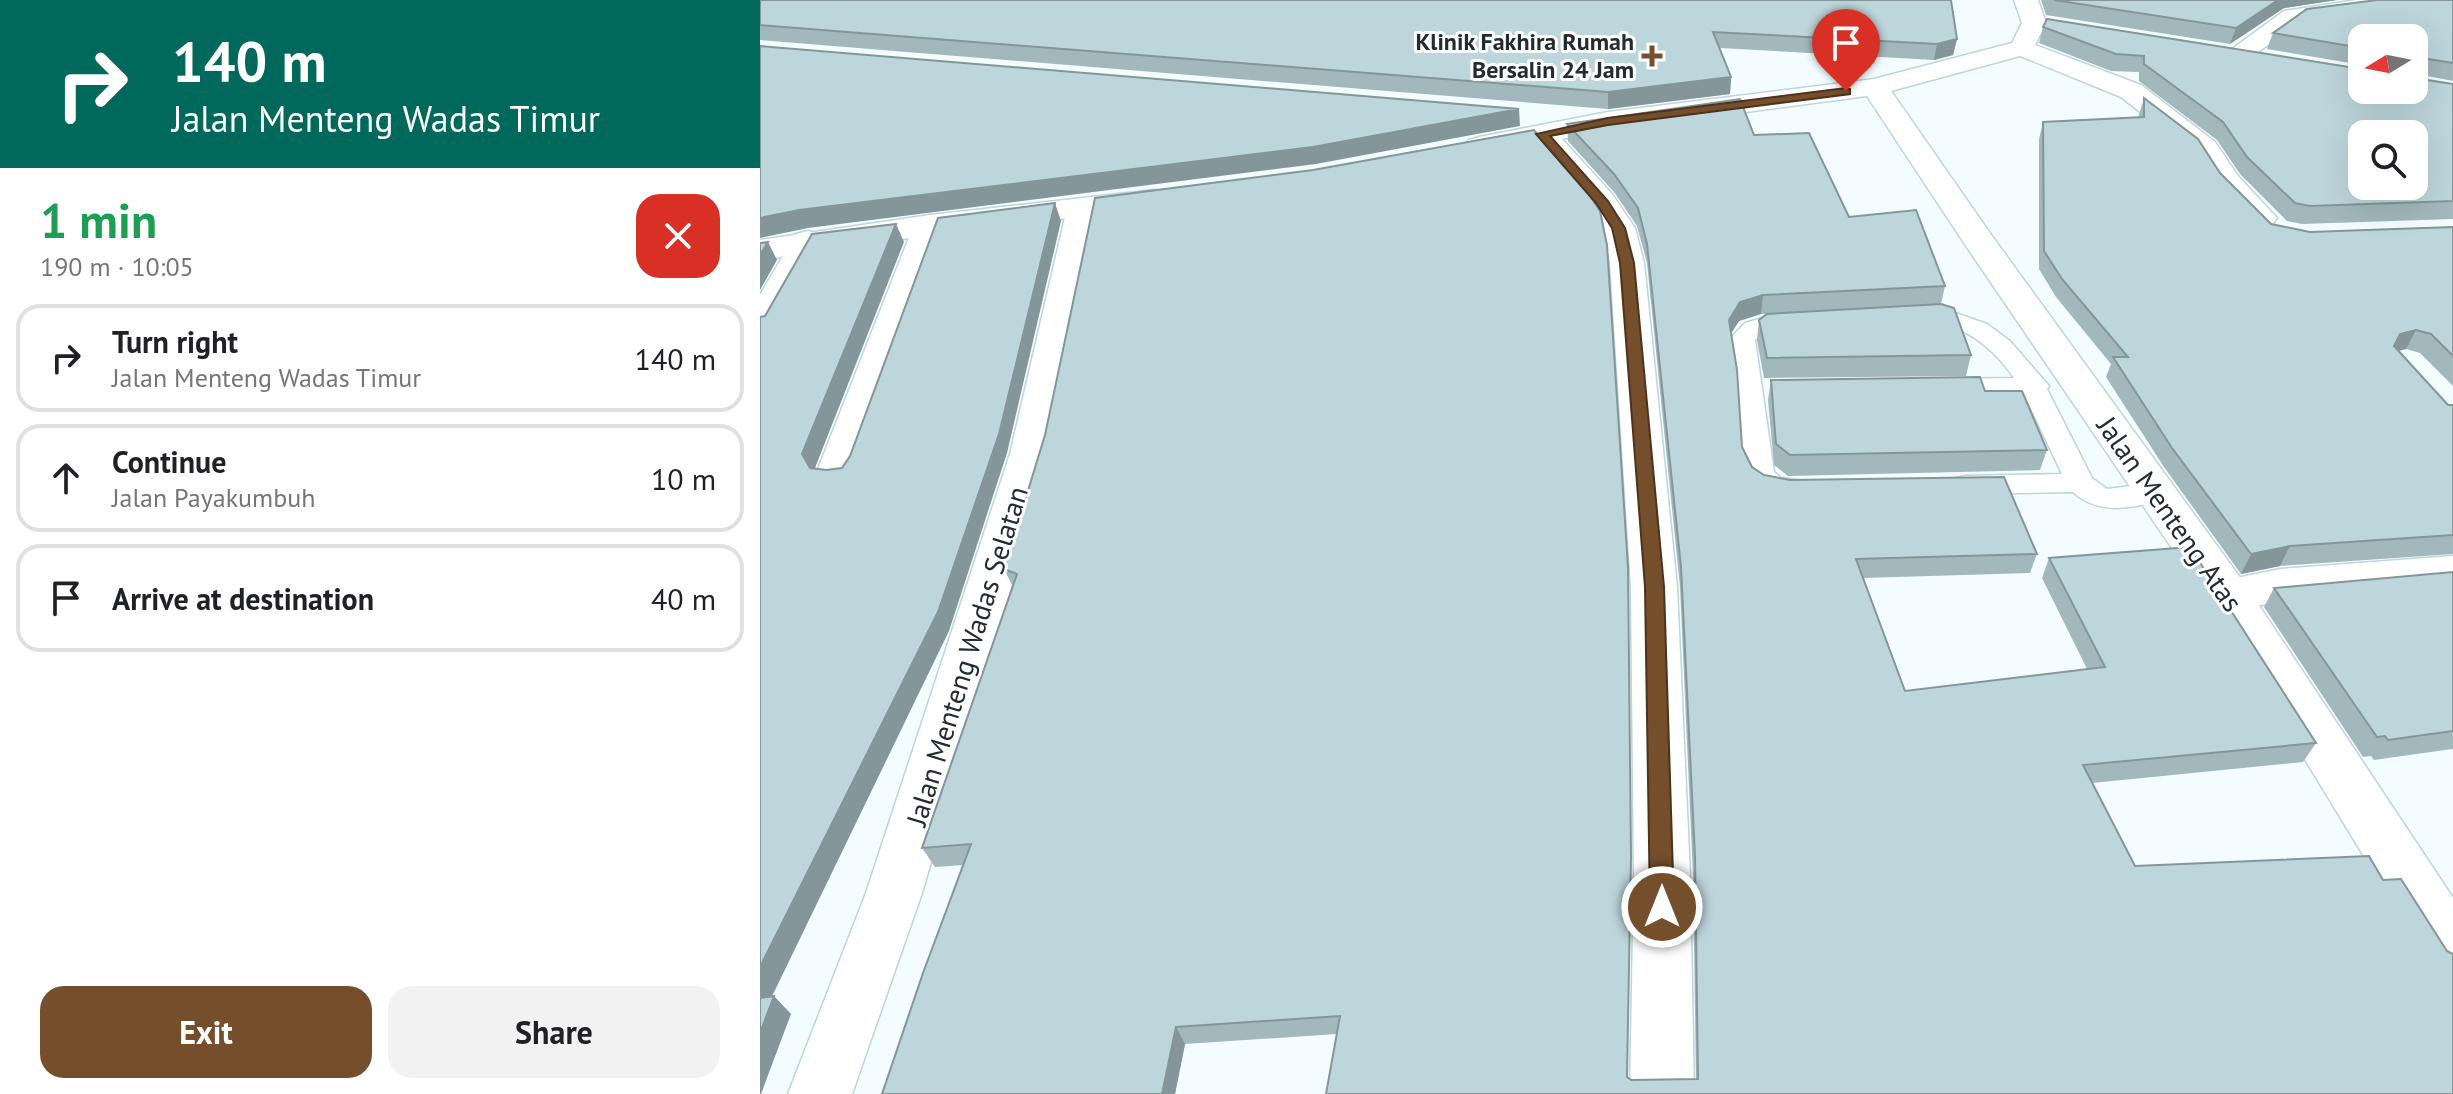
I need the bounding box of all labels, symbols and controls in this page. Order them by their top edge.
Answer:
pin [1812,9,1880,91]
icon: arrive [1824,21,1868,65]
north arrow [2348,24,2428,104]
map controls [2348,24,2428,200]
text: 140 m [172,25,327,97]
place label: Klinik Fakhira Rumah Bersalin 24 Jam [1415,26,1634,85]
icon: right [40,32,144,136]
marker: Klinik Fakhira Rumah Bersalin 24 Jam [1641,45,1663,67]
text: Jalan Menteng Wadas Timur [172,95,600,142]
button: search [2348,120,2428,200]
text: 1 min [40,189,157,251]
button: close [636,194,720,278]
text: 190 m · 10:05 [40,250,194,283]
text: Turn right [112,322,238,361]
icon: right [44,336,88,380]
text: 140 m [635,339,716,378]
text: Jalan Menteng Wadas Timur [112,361,421,394]
street label: Jalan Menteng Atas [2089,408,2252,619]
text: Continue [112,442,226,481]
icon: ahead [44,456,88,500]
text: 10 m [651,459,716,498]
text: Jalan Payakumbuh [112,481,316,514]
street label: Jalan Menteng Wadas Selatan [897,482,1036,831]
icon: arrive [44,576,88,620]
text: Arrive at destination [112,579,374,618]
text: 40 m [651,579,716,618]
position arrow [1620,865,1704,949]
button: Exit [40,986,372,1078]
button: Share [388,986,720,1078]

